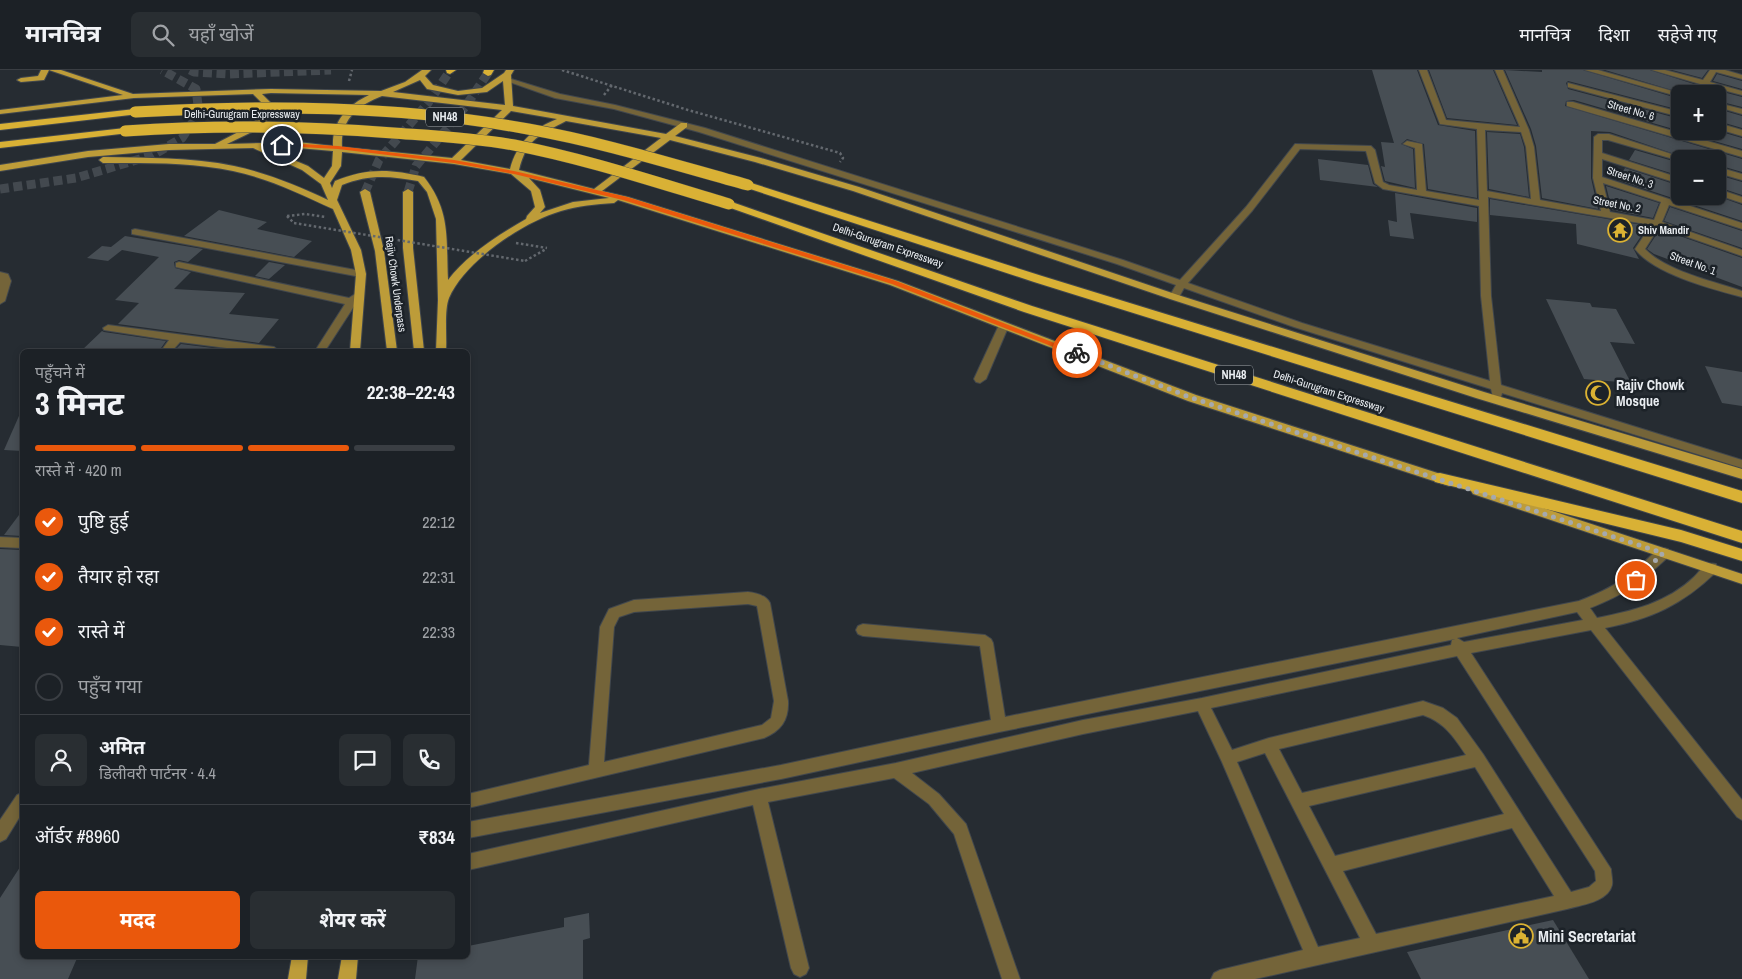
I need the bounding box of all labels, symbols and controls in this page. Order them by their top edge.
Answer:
search box [131,12,481,57]
text: मानचित्र [25,17,101,49]
icon: search [149,21,177,49]
text: यहाँ खोजें [189,21,254,47]
text: मानचित्र [1519,22,1571,47]
text: दिशा [1599,22,1630,47]
text: सहेजे गए [1658,22,1717,47]
map controls [1671,85,1726,205]
button: + [1671,85,1726,140]
street label: Street No. 6 [1606,97,1656,123]
street label: Delhi-Gurugram Expressway [184,107,300,121]
road number: NH48 [426,108,464,126]
pin [261,124,303,166]
icon: home [268,131,296,159]
button: − [1671,150,1726,205]
street label: Street No. 3 [1605,163,1655,191]
street label: Street No. 2 [1592,193,1642,215]
temple icon: Shiv Mandir [1607,217,1633,243]
street label: Delhi-Gurugram Expressway [831,220,945,271]
place label: Shiv Mandir [1638,223,1690,237]
street label: Rajiv Chowk Underpass [382,235,410,333]
street label: Street No. 1 [1668,248,1718,278]
courier [1052,328,1102,378]
icon: bike [1063,339,1091,367]
text: पहुँचने में [35,361,85,383]
road number: NH48 [1215,366,1253,384]
street label: Delhi-Gurugram Expressway [1272,366,1387,416]
place label: Rajiv Chowk Mosque [1616,376,1685,410]
text: 22:38–22:43 [367,379,455,405]
mosque icon: Rajiv Chowk Mosque [1585,380,1611,406]
text: 3 मिनट [35,382,124,425]
text: रास्ते में · 420 m [35,459,122,481]
icon: check [35,508,63,536]
text: पुष्टि हुई [78,508,129,534]
text: 22:12 [422,511,455,533]
pin [1615,559,1657,601]
icon: check [35,563,63,591]
text: तैयार हो रहा [78,563,159,589]
text: 22:31 [422,566,455,588]
icon: bag [1622,566,1650,594]
icon: check [35,618,63,646]
text: रास्ते में [78,618,125,644]
text: 22:33 [422,621,455,643]
text: पहुँच गया [78,673,142,699]
button: person [35,734,87,786]
text: अमित [99,734,145,760]
button: chat [339,734,391,786]
button: phone [403,734,455,786]
text: डिलीवरी पार्टनर · 4.4 [99,762,216,784]
text: ऑर्डर #8960 [35,823,120,849]
text: ₹834 [418,824,455,850]
button: मदद [35,891,240,949]
button: शेयर करें [250,891,455,949]
public building icon: Mini Secretariat [1508,923,1534,949]
place label: Mini Secretariat [1538,925,1636,947]

